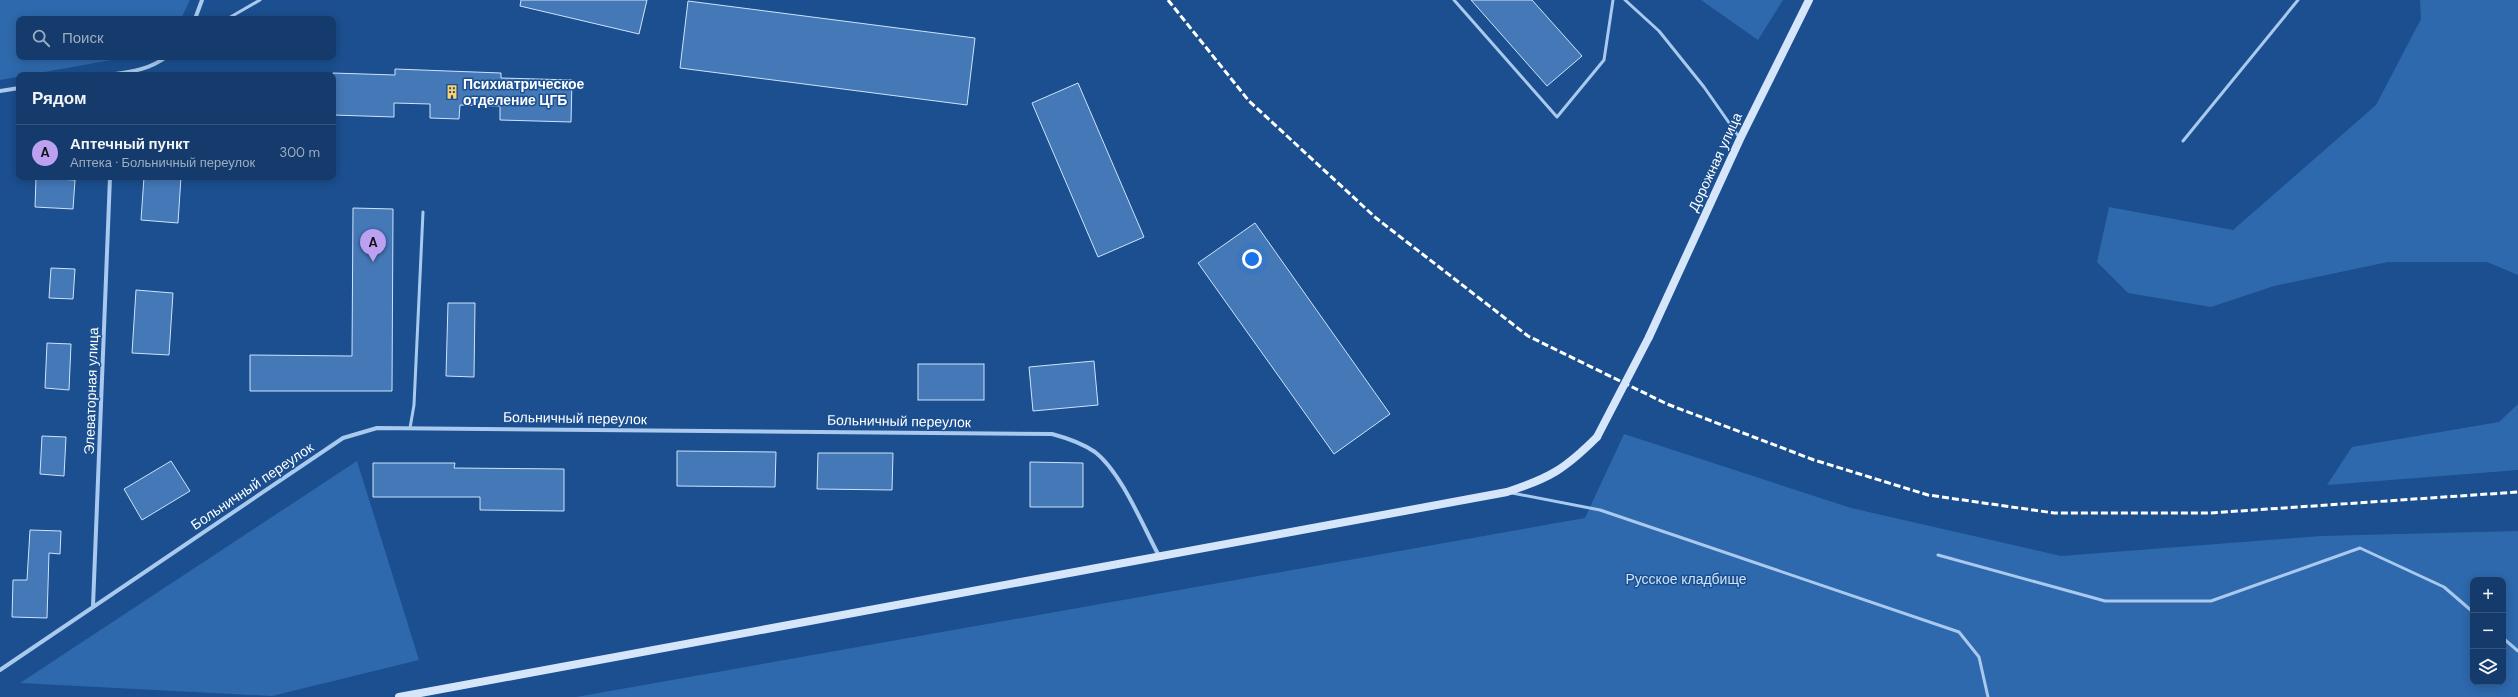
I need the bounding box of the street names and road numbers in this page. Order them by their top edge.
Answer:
street label: Дорожная улица [1684,109,1746,215]
street label: Элеваторная улица [80,327,102,455]
street label: Больничный переулок [503,408,648,428]
street label: Больничный переулок [827,411,972,431]
street label: Больничный переулок [187,438,317,534]

